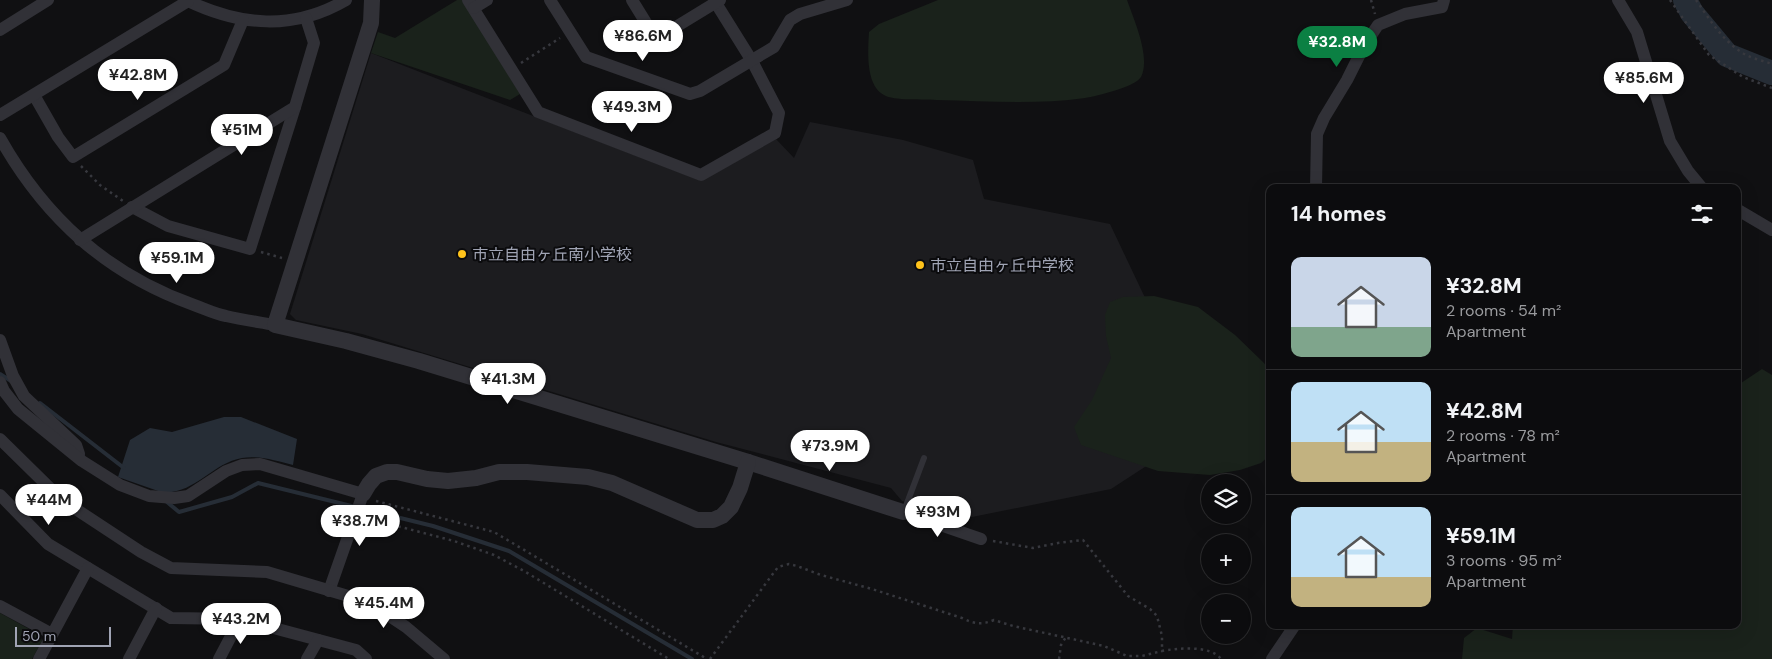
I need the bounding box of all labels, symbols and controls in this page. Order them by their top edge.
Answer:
pin: ¥86.6M [602,20,684,62]
text: ¥86.6M [614,25,672,46]
pin: ¥32.8M [1296,26,1378,68]
text: ¥32.8M [1308,31,1366,52]
pin: ¥42.8M [97,58,179,101]
pin: ¥85.6M [1603,62,1685,104]
text: ¥42.8M [109,64,167,85]
text: ¥85.6M [1615,67,1673,88]
pin: ¥49.3M [591,90,673,133]
text: ¥49.3M [603,96,661,117]
pin: ¥51M [212,114,272,156]
text: ¥51M [222,119,262,140]
text: 14 homes [1291,200,1387,228]
icon: filters [1688,200,1716,228]
pin: ¥59.1M [136,242,218,284]
place label: 市立自由ヶ丘南小学校 [472,244,632,265]
text: ¥59.1M [150,247,204,268]
marker: 市立自由ヶ丘南小学校 [456,248,468,260]
place label: 市立自由ヶ丘中学校 [930,255,1074,276]
marker: 市立自由ヶ丘中学校 [914,259,926,271]
text: ¥32.8M [1446,272,1522,300]
icon: home [1331,277,1391,337]
text: 2 rooms · 54 m² [1446,300,1561,321]
text: Apartment [1446,321,1526,342]
pin: ¥41.3M [467,362,549,405]
text: ¥41.3M [481,368,535,389]
text: ¥42.8M [1446,397,1523,425]
icon: home [1331,402,1391,462]
text: 2 rooms · 78 m² [1446,425,1560,446]
pin: ¥73.9M [789,430,871,472]
text: ¥73.9M [802,435,858,456]
text: Apartment [1446,446,1526,467]
map controls [1201,474,1251,644]
button: layers [1201,474,1251,524]
pin: ¥44M [19,484,79,526]
text: ¥44M [26,489,72,510]
pin: ¥93M [908,496,968,538]
text: ¥93M [916,501,960,522]
pin: ¥38.7M [319,504,401,547]
text: ¥38.7M [332,510,388,531]
text: ¥59.1M [1446,522,1516,550]
icon: home [1331,527,1391,587]
button: + [1201,534,1251,584]
text: 3 rooms · 95 m² [1446,550,1562,571]
text: Apartment [1446,571,1526,592]
pin: ¥45.4M [343,586,425,629]
text: ¥45.4M [354,592,414,613]
button: − [1201,594,1251,644]
pin: ¥43.2M [200,602,282,645]
text: ¥43.2M [212,608,270,629]
scale bar [15,624,111,647]
text: 50 m [22,627,56,645]

